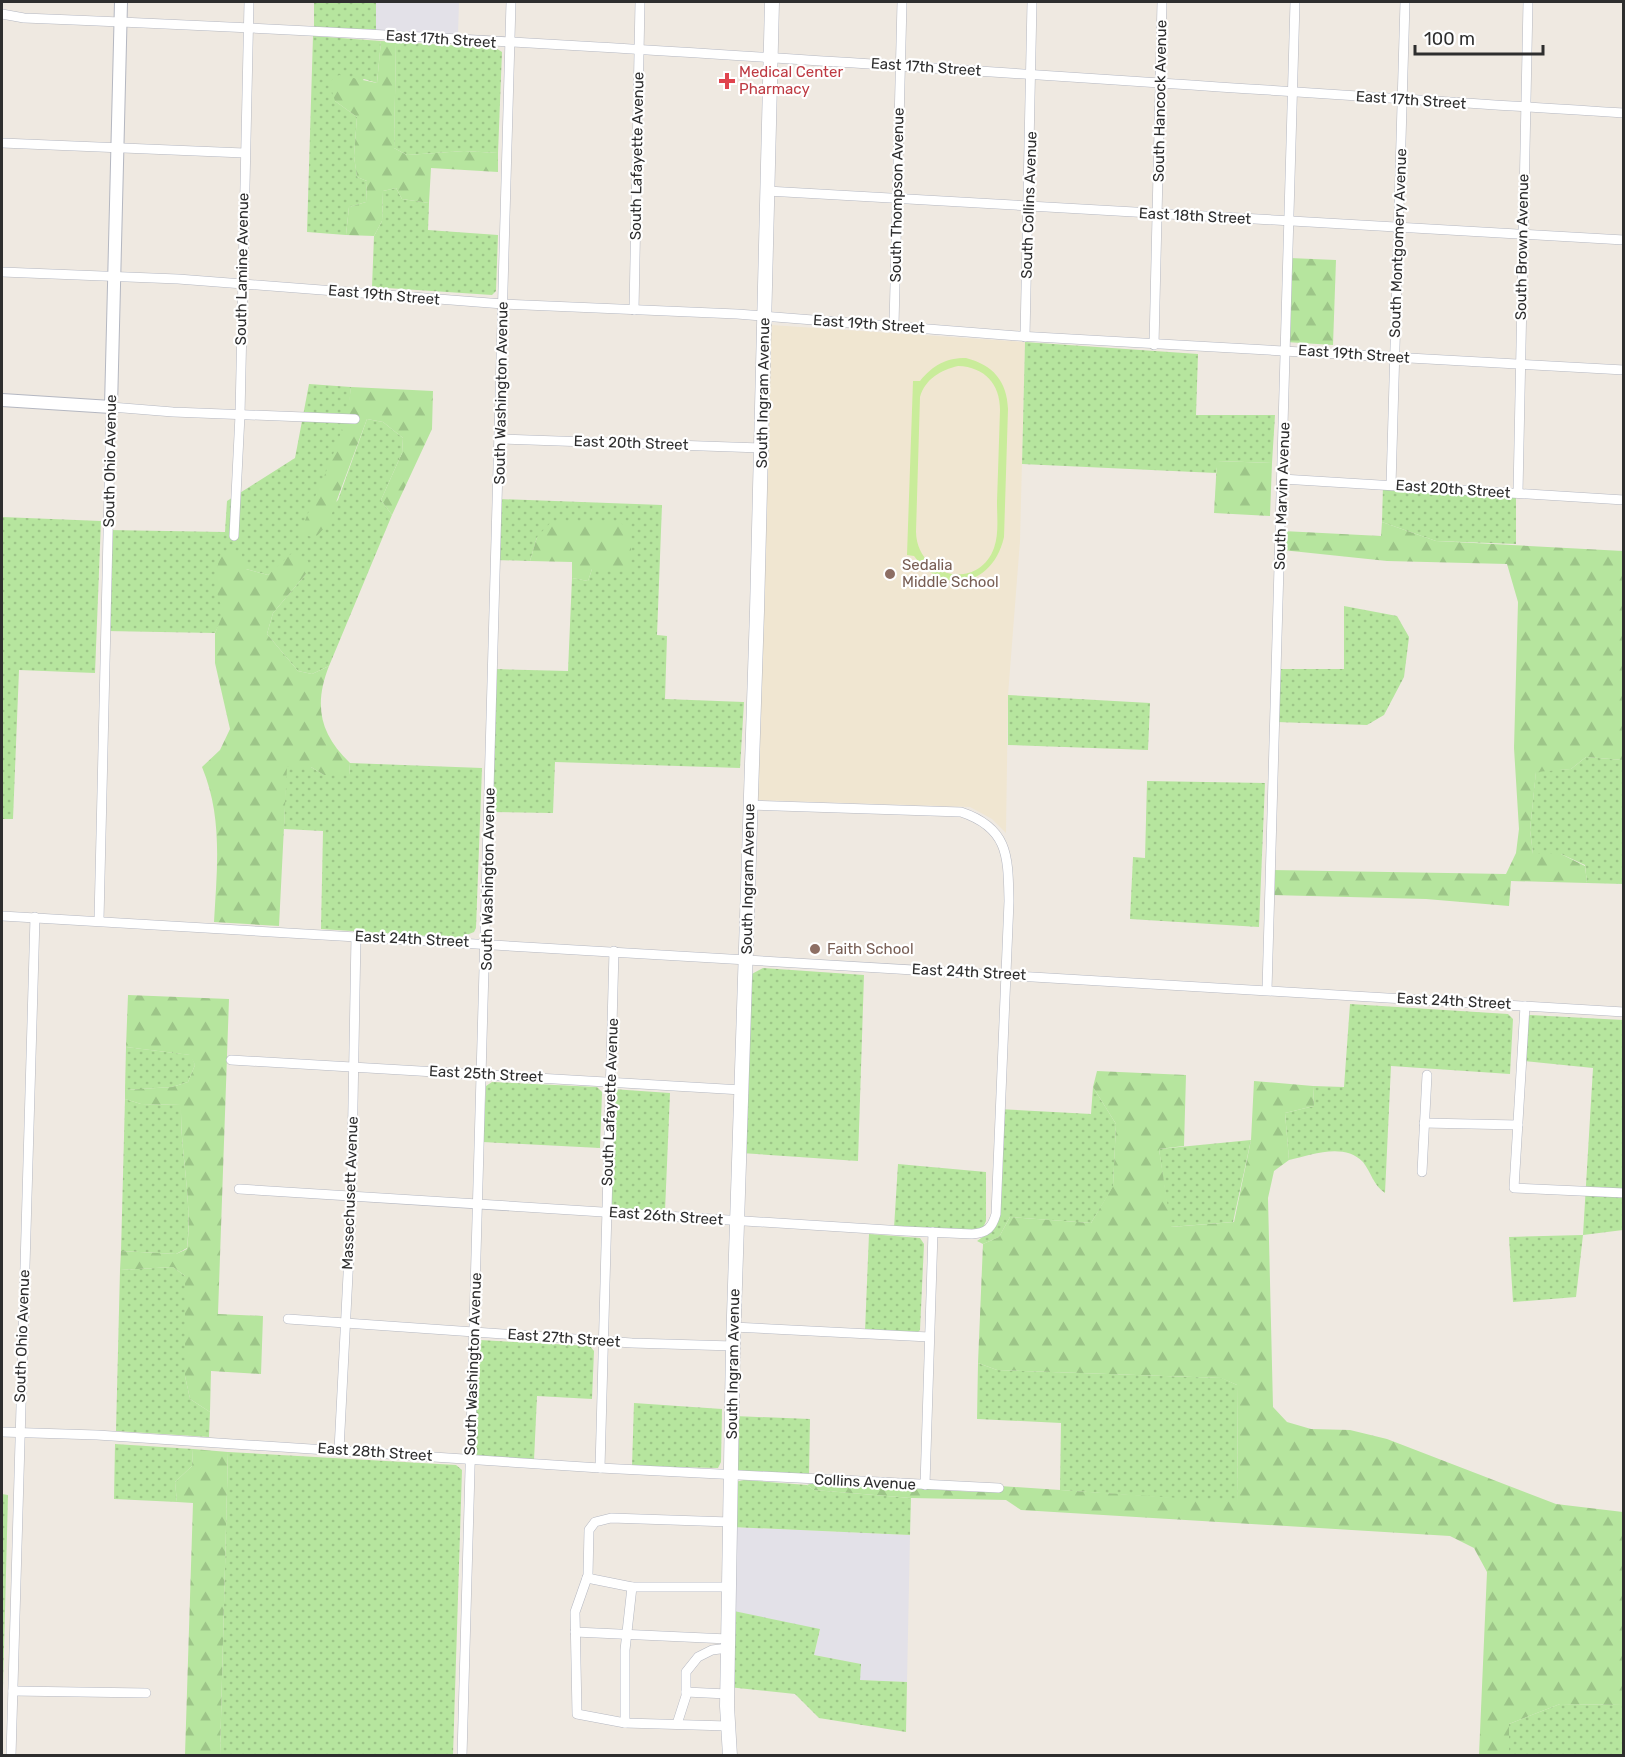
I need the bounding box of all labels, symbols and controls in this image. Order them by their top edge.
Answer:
scale bar [1415,18,1542,56]
street label: South Hancock Avenue [1150,20,1170,182]
street label: East 17th Street [385,26,497,52]
text: 100 m [1424,28,1475,50]
street label: East 17th Street [870,54,982,80]
place label: Medical Center Pharmacy [739,63,843,98]
street label: South Lafayette Avenue [627,72,647,240]
marker: Medical Center Pharmacy [720,74,734,88]
street label: East 17th Street [1355,87,1467,113]
street label: South Thompson Avenue [886,107,908,283]
street label: South Collins Avenue [1017,131,1041,279]
street label: South Montgomery Avenue [1386,148,1410,338]
street label: South Brown Avenue [1512,174,1532,320]
street label: South Lamine Avenue [232,193,252,345]
street label: East 18th Street [1138,204,1252,228]
street label: East 19th Street [327,281,441,309]
street label: South Washington Avenue [490,301,512,485]
street label: East 19th Street [813,311,926,337]
street label: South Ingram Avenue [753,317,773,469]
street label: East 19th Street [1298,341,1411,367]
street label: South Ohio Avenue [100,394,120,528]
street label: South Marvin Avenue [1270,422,1294,570]
street label: East 20th Street [573,432,689,454]
street label: East 20th Street [1395,476,1511,502]
place label: Sedalia Middle School [902,556,999,591]
marker: Sedalia Middle School [883,567,897,581]
street label: South Washington Avenue [477,787,499,971]
street label: South Ingram Avenue [738,803,758,955]
street label: East 24th Street [354,927,470,951]
place label: Faith School [827,940,914,958]
marker: Faith School [808,942,822,956]
street label: East 24th Street [911,960,1027,984]
street label: East 24th Street [1396,989,1512,1013]
street label: South Lafayette Avenue [598,1018,622,1186]
street label: East 25th Street [428,1062,544,1086]
street label: Massechusett Avenue [338,1116,362,1270]
street label: East 26th Street [608,1203,724,1229]
street label: South Ohio Avenue [11,1269,33,1403]
street label: South Washington Avenue [461,1272,485,1456]
street label: South Ingram Avenue [723,1288,743,1440]
street label: East 27th Street [507,1325,621,1351]
street label: East 28th Street [317,1439,433,1465]
street label: Collins Avenue [814,1470,916,1494]

